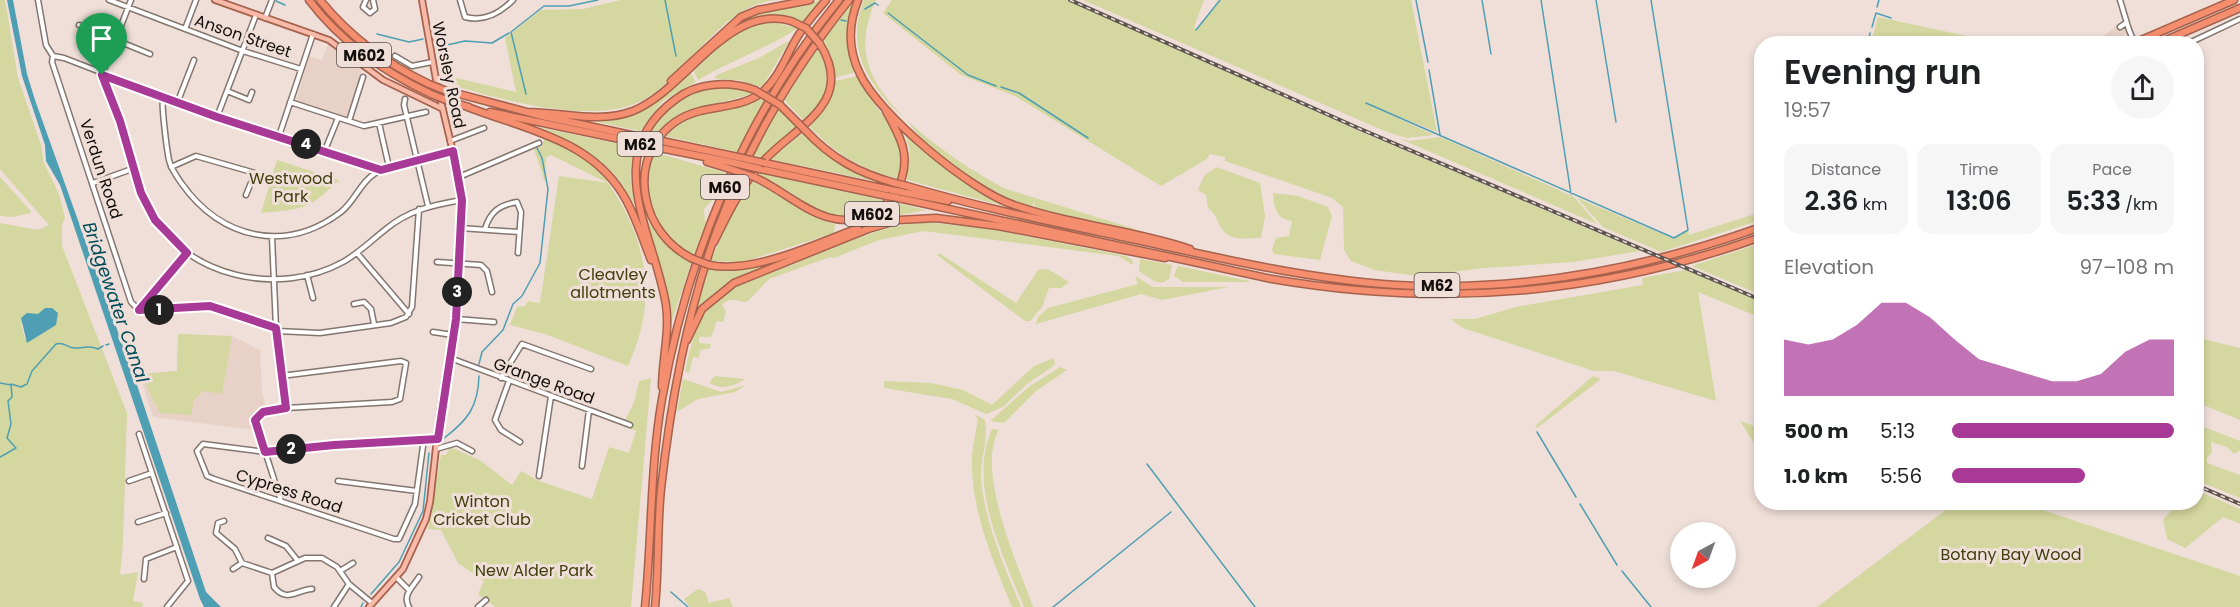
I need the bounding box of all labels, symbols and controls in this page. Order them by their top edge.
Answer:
street label: Anson Street [192,9,295,63]
pin [76,13,127,75]
street label: Worsley Road [426,19,472,131]
icon: arrive [85,22,118,55]
road number: M602 [337,43,391,67]
text: Evening run [1784,49,1982,96]
button: share [2111,56,2174,119]
text: 19:57 [1784,96,1831,124]
street label: Verdun Road [74,116,128,222]
pin: 4 [291,129,321,159]
text: 4 [301,132,311,155]
road number: M62 [618,132,662,156]
text: Distance [1811,158,1881,181]
text: Time [1960,158,1999,181]
text: Pace [2092,158,2132,181]
park label: Westwood Park [249,167,333,208]
road number: M60 [701,175,749,199]
text: 2.36 [1805,183,1858,219]
text: 13:06 [1946,183,2012,219]
text: 5:33 [2066,183,2121,219]
text: km [1858,193,1887,216]
text: /km [2121,193,2158,216]
road number: M602 [845,202,899,226]
water label: Bridgewater Canal [77,218,155,386]
text: Elevation [1784,253,1874,281]
text: 97–108 m [2079,253,2174,281]
park label: Cleavley allotments [570,263,656,304]
road number: M62 [1414,273,1460,297]
pin: 3 [442,277,472,307]
text: 3 [452,280,462,303]
pin: 1 [144,295,174,325]
text: 1 [156,298,162,321]
street label: Grange Road [490,352,598,410]
text: 500 m [1784,417,1849,445]
text: 5:13 [1880,417,1915,445]
pin: 2 [276,434,306,464]
text: 2 [286,437,296,460]
text: 1.0 km [1784,462,1848,490]
text: 5:56 [1880,462,1922,490]
street label: Cypress Road [233,463,345,519]
park label: Winton Cricket Club [433,490,531,531]
north arrow [1670,522,1736,588]
map controls [1670,522,1736,588]
park label: Botany Bay Wood [1940,543,2082,566]
park label: New Alder Park [475,559,594,582]

